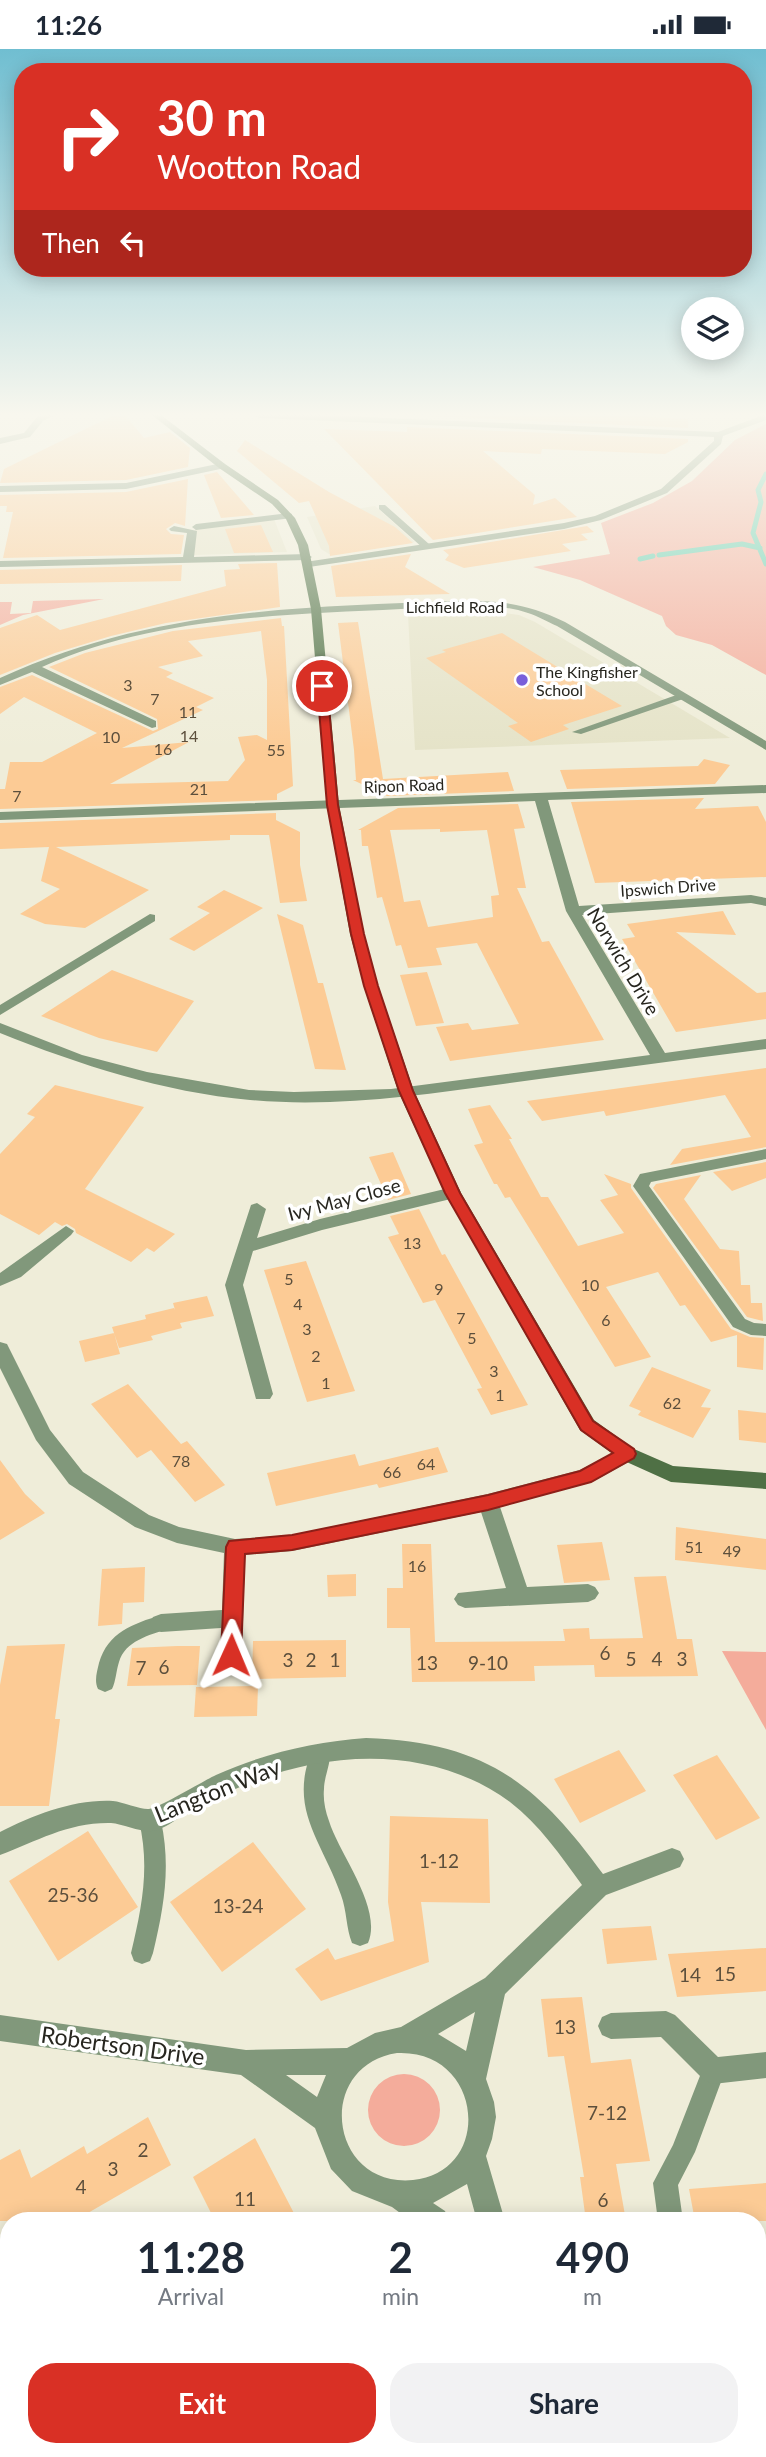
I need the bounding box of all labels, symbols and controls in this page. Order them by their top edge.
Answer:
text: 11:26 [35,9,102,41]
text: 30 m [157,88,267,146]
icon: right [42,91,133,182]
text: Wootton Road [157,147,361,186]
icon: left [114,224,152,262]
text: Then [42,227,100,259]
map controls [681,297,744,360]
button: layers [681,297,744,360]
street label: Lichfield Road [406,597,504,616]
pin [292,656,352,716]
place label: The Kingfisher School [536,662,638,699]
icon: arrive [303,667,341,705]
marker: The Kingfisher School [514,672,530,688]
house number: 3 [123,675,133,694]
house number: 7 [150,689,160,708]
house number: 11 [179,702,197,721]
house number: 14 [180,726,198,745]
house number: 10 [102,727,120,746]
house number: 16 [154,739,172,758]
house number: 55 [267,740,285,759]
street label: Ripon Road [364,774,444,796]
house number: 21 [190,779,208,798]
house number: 7 [12,786,22,805]
street label: Ipswich Drive [620,874,716,900]
street label: Norwich Drive [583,903,665,1019]
street label: Ivy May Close [285,1173,403,1225]
house number: 13 [403,1233,421,1252]
house number: 5 [284,1269,294,1288]
house number: 10 [581,1275,599,1294]
house number: 9 [434,1279,444,1298]
house number: 4 [293,1294,303,1313]
house number: 7 [456,1308,466,1327]
house number: 6 [601,1310,611,1329]
house number: 3 [302,1319,312,1338]
house number: 5 [467,1328,477,1347]
house number: 2 [311,1346,321,1365]
house number: 3 [489,1361,499,1380]
house number: 1 [321,1373,331,1392]
house number: 1 [495,1385,505,1404]
house number: 62 [663,1393,681,1412]
house number: 78 [172,1451,190,1470]
house number: 64 [417,1454,435,1473]
house number: 66 [383,1462,401,1481]
house number: 51 [685,1537,703,1556]
house number: 49 [723,1541,741,1560]
house number: 16 [408,1556,426,1575]
position arrow [194,1618,268,1692]
house number: 6 [599,1641,611,1664]
house number: 5 [625,1647,637,1670]
house number: 4 [651,1647,663,1670]
house number: 3 [676,1647,688,1670]
house number: 3 [282,1648,294,1671]
house number: 2 [305,1648,317,1671]
house number: 1 [329,1648,341,1671]
house number: 13 [416,1651,438,1674]
house number: 9-10 [468,1651,508,1674]
house number: 6 [158,1655,170,1678]
house number: 7 [135,1656,147,1679]
street label: Langton Way [150,1752,284,1828]
house number: 1-12 [419,1849,459,1872]
house number: 25-36 [47,1883,99,1906]
house number: 13-24 [212,1894,264,1917]
house number: 15 [714,1962,736,1985]
house number: 14 [679,1963,701,1986]
house number: 13 [554,2015,576,2038]
street label: Robertson Drive [39,2020,207,2070]
house number: 7-12 [587,2101,627,2124]
house number: 2 [137,2138,149,2161]
house number: 3 [107,2157,119,2180]
house number: 4 [75,2175,87,2198]
house number: 11 [234,2187,256,2210]
house number: 6 [597,2188,609,2211]
text: 11:28 [137,2232,245,2282]
text: 2 [388,2232,413,2282]
text: 490 [556,2232,629,2282]
text: Arrival [158,2282,224,2310]
text: min [382,2282,419,2310]
text: m [583,2282,602,2310]
button: Exit [28,2363,376,2443]
button: Share [390,2363,738,2443]

